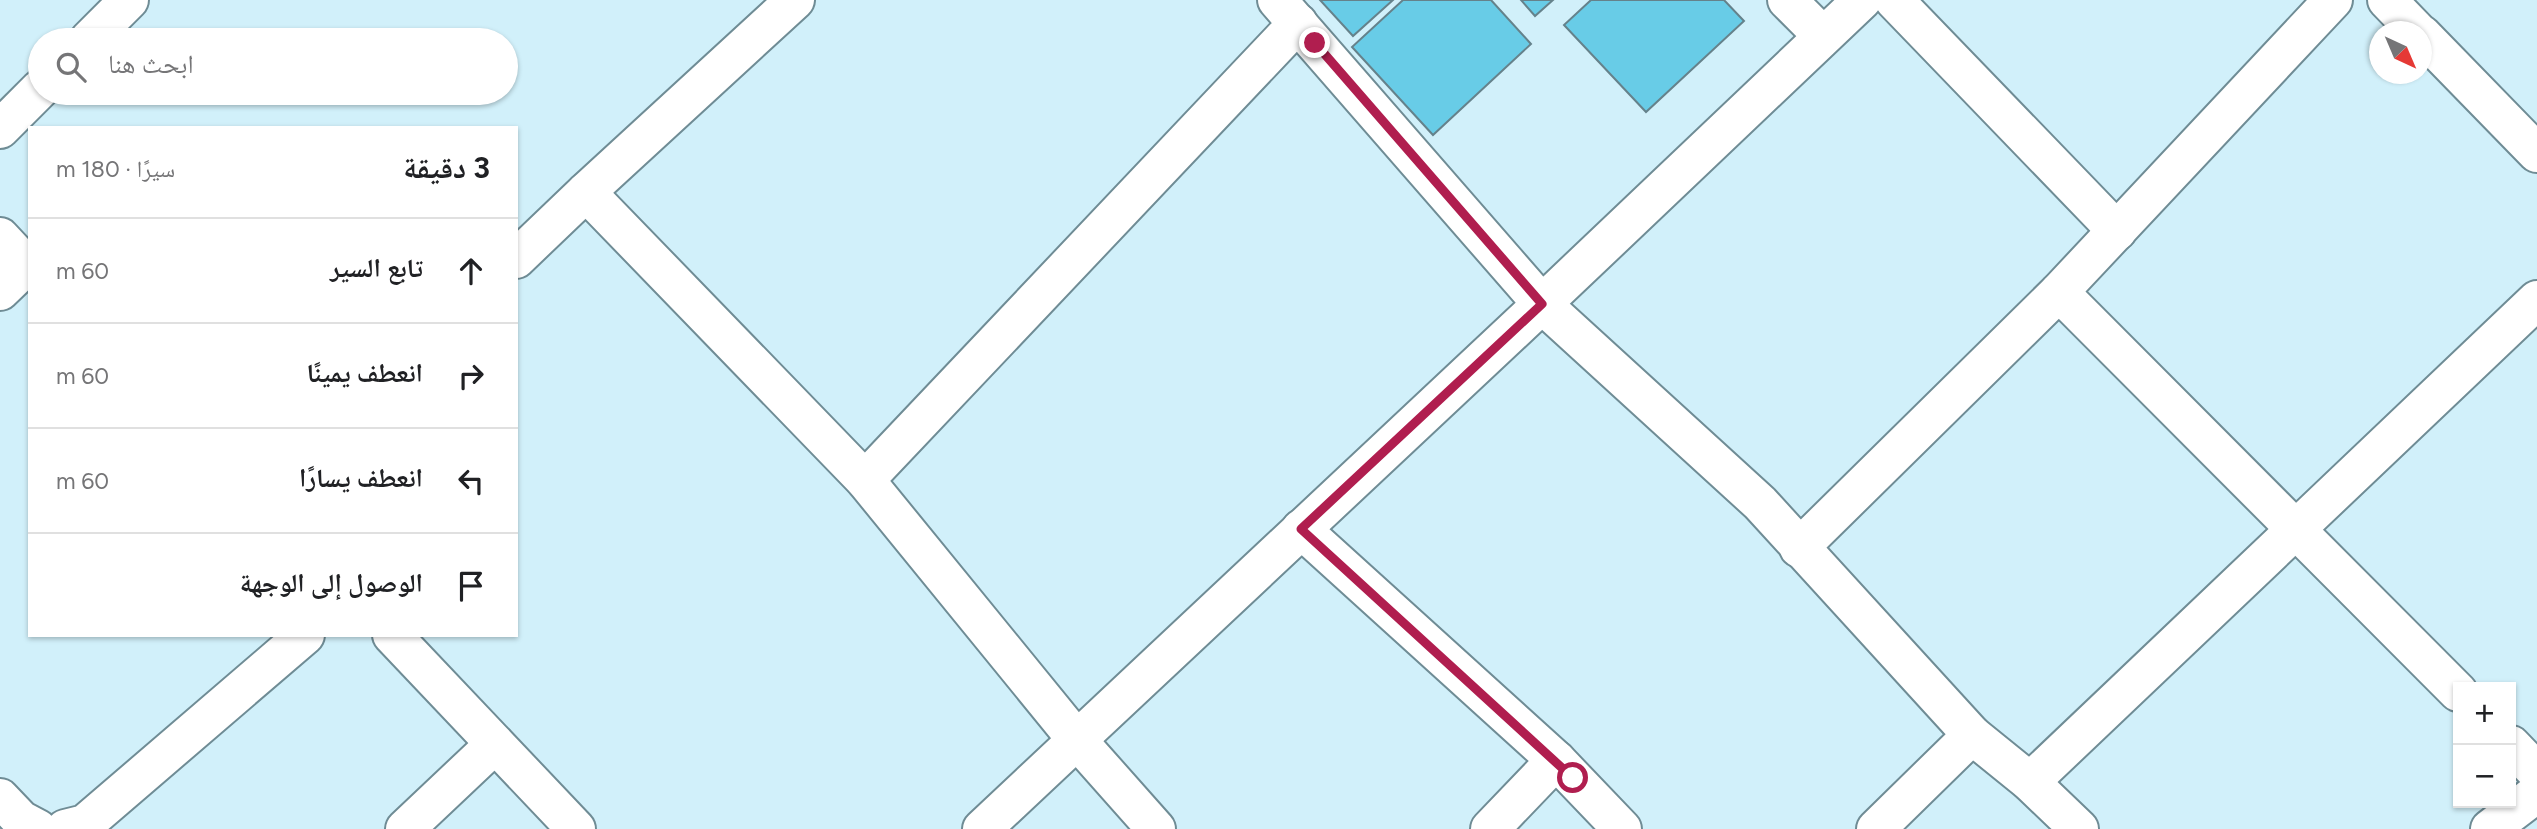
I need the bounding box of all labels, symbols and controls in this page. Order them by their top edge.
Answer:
north arrow [2369,21,2432,84]
route end [1299,27,1330,58]
search box [28,28,518,105]
icon: search [52,48,90,86]
text: ابحث هنا [108,48,194,80]
text: 3 دقيقة [403,149,490,186]
text: سيرًا · 180 m [56,155,175,183]
text: تابع السير [330,252,423,284]
icon: ahead [452,252,490,290]
text: 60 m [56,257,109,285]
text: انعطف يمينًا [307,357,423,389]
icon: right [452,357,490,395]
text: 60 m [56,362,109,390]
text: انعطف يسارًا [299,462,423,494]
icon: left [452,462,490,500]
text: 60 m [56,467,109,495]
text: الوصول إلى الوجهة [240,567,423,599]
icon: arrive [452,567,490,605]
map controls [2453,682,2516,808]
button: + [2453,682,2516,745]
button: − [2453,745,2516,808]
route start [1557,762,1588,793]

